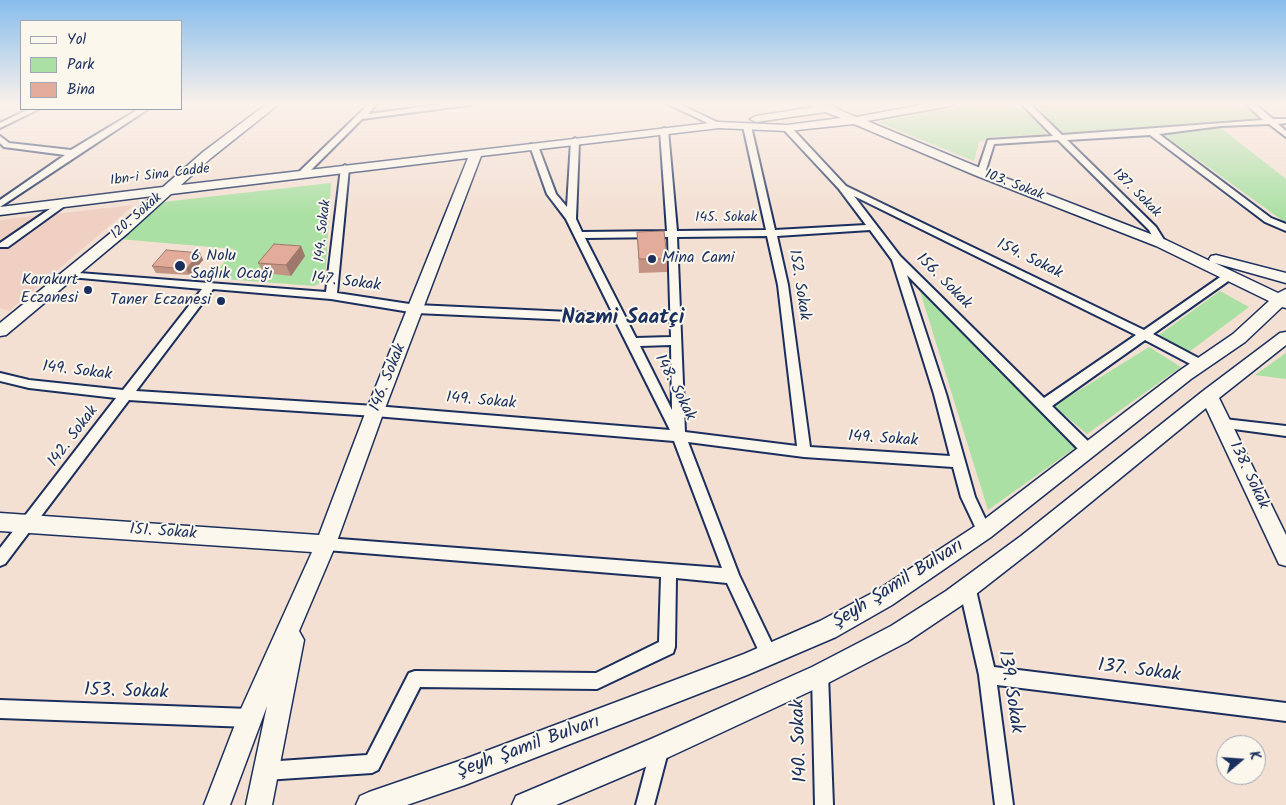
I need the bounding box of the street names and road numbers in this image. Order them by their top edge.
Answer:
street label: Ibn-i Sina Cadde [109,162,211,190]
street label: 187. Sokak [1108,166,1164,222]
street label: 103. Sokak [982,167,1046,205]
street label: 120. Sokak [108,190,166,244]
street label: 144. Sokak [312,199,336,263]
street label: 145. Sokak [695,211,757,227]
street label: 154. Sokak [993,236,1065,284]
street label: 152. Sokak [783,248,813,322]
street label: 156. Sokak [911,250,975,314]
street label: 147. Sokak [310,269,382,297]
street label: 146. Sokak [367,341,411,415]
street label: 148. Sokak [649,352,699,424]
street label: 149. Sokak [41,358,113,386]
street label: 149. Sokak [445,389,517,415]
street label: 142. Sokak [45,403,103,471]
street label: 149. Sokak [847,428,919,452]
street label: 138. Sokak [1224,439,1272,513]
street label: 151. Sokak [129,521,197,545]
street label: Şeyh Şamil Bulvarı [829,535,969,635]
street label: 139. Sokak [991,649,1027,735]
street label: 137. Sokak [1096,656,1182,688]
street label: 153. Sokak [83,680,169,706]
street label: 140. Sokak [788,699,814,783]
street label: Şeyh Şamil Bulvarı [454,712,604,784]

